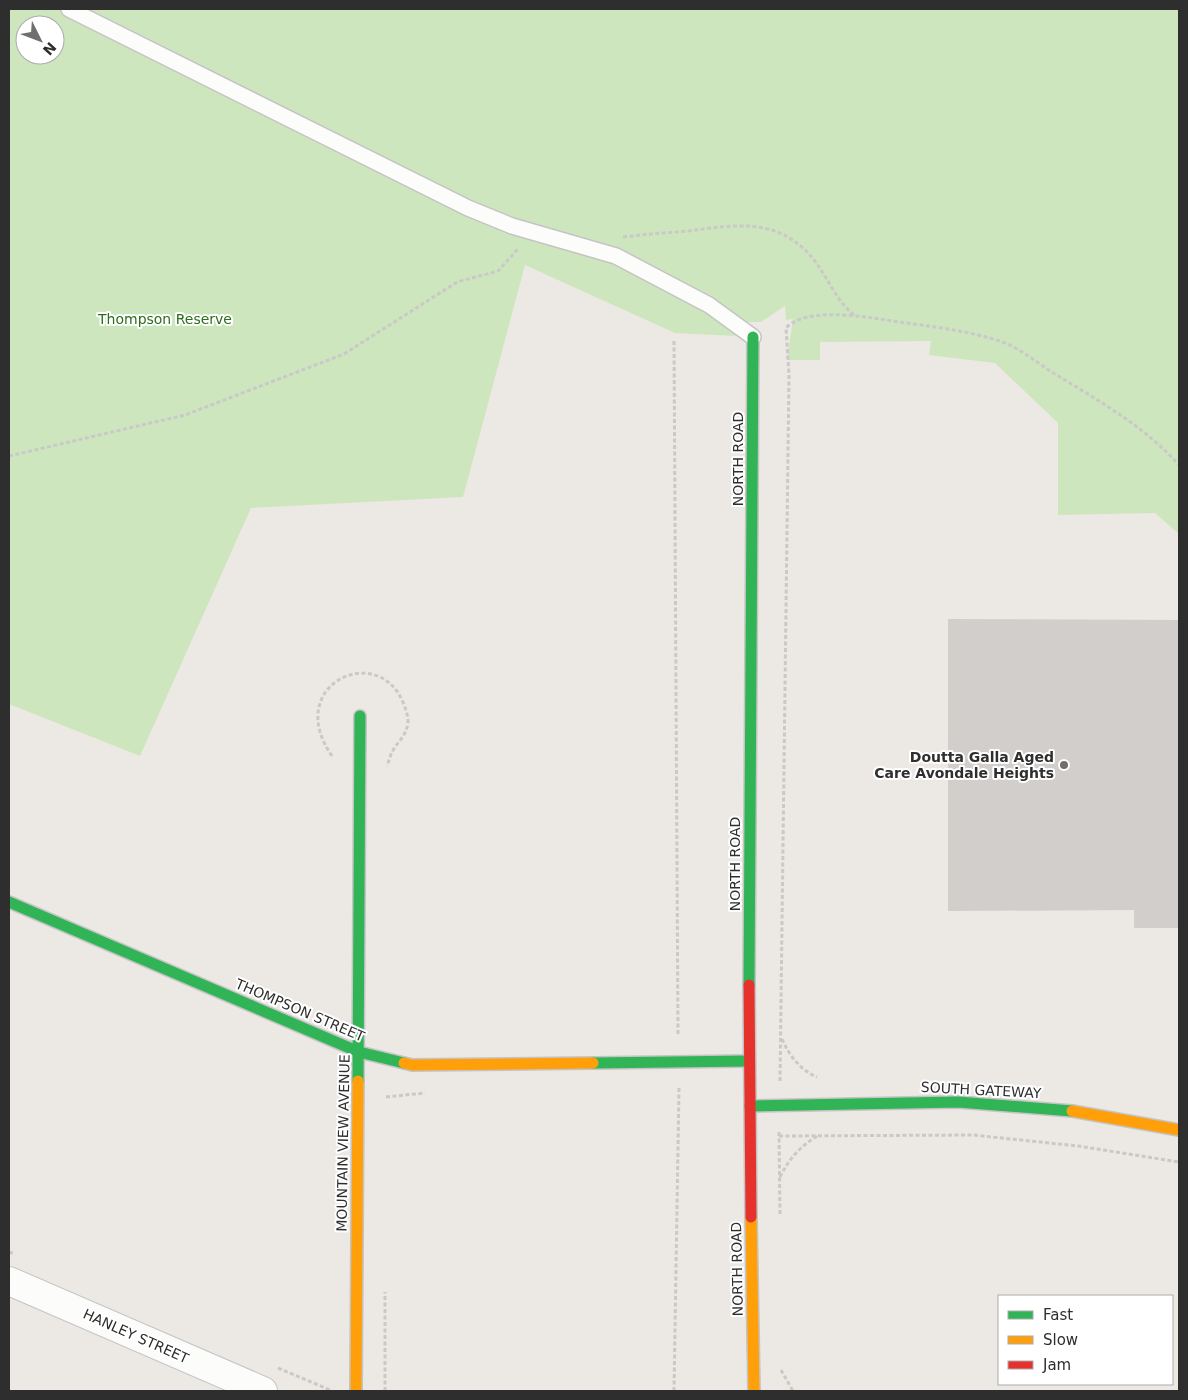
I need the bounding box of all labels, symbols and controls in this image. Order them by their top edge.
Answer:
north arrow [15,15,65,65]
text: N [40,39,60,58]
park label: Thompson Reserve [97,311,232,327]
street label: NORTH ROAD [730,412,746,506]
place label: Doutta Galla Aged Care Avondale Heights [874,749,1054,781]
marker: Doutta Galla Aged Care Avondale Heights [1058,759,1070,771]
street label: NORTH ROAD [727,817,743,911]
street label: THOMPSON STREET [232,975,367,1045]
street label: MOUNTAIN VIEW AVENUE [333,1054,353,1232]
street label: SOUTH GATEWAY [920,1079,1042,1101]
street label: NORTH ROAD [728,1222,746,1316]
legend [998,1295,1173,1385]
street label: HANLEY STREET [81,1306,192,1367]
text: Fast [1043,1306,1073,1324]
text: Slow [1043,1331,1078,1349]
text: Jam [1042,1356,1071,1374]

